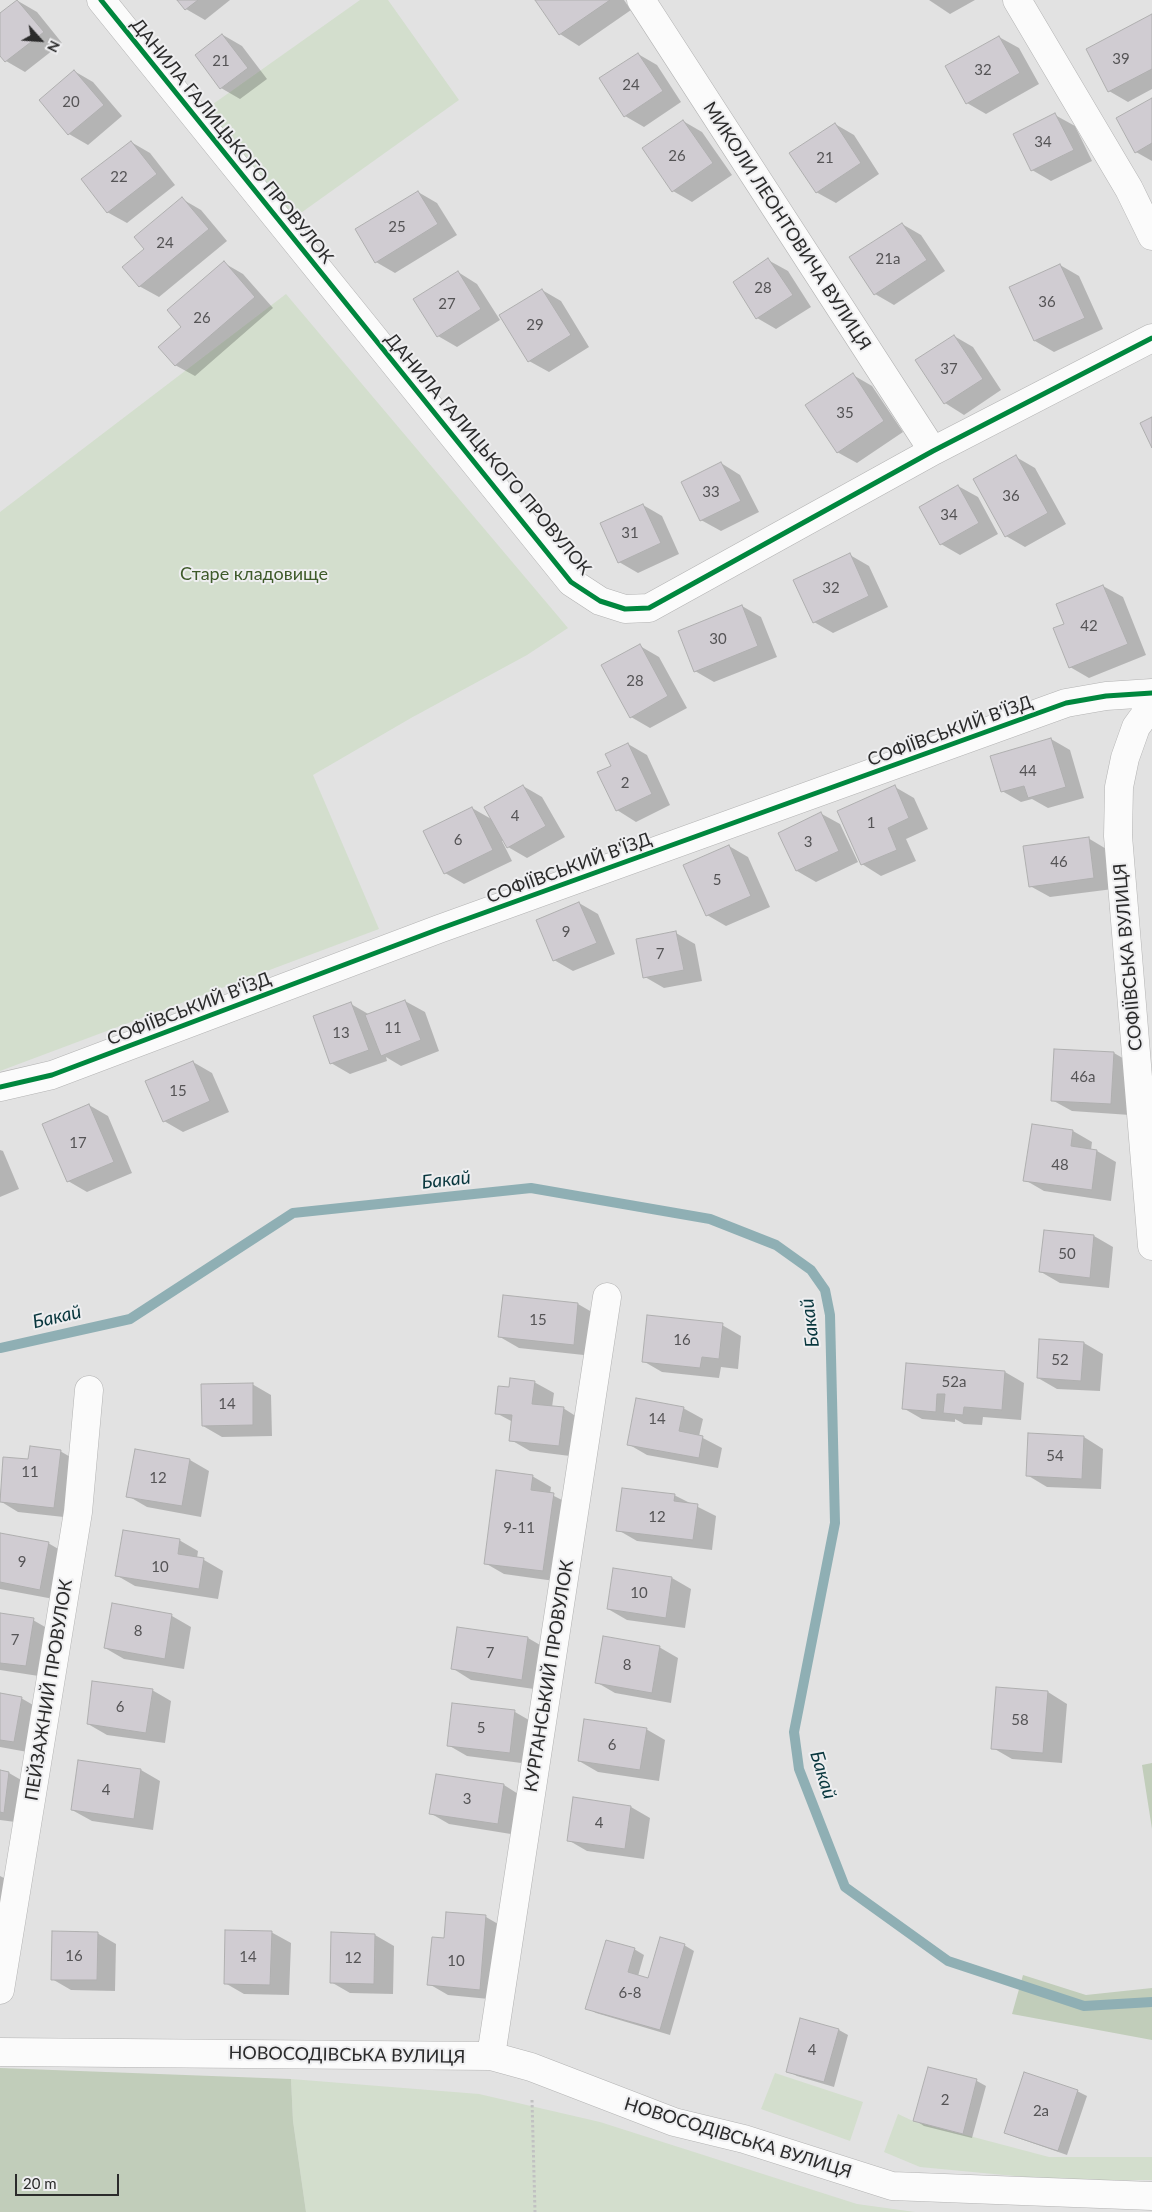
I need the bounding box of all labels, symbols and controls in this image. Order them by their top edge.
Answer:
street label: ДАНИЛА ГАЛИЦЬКОГО ПРОВУЛОК [126,14,338,268]
north arrow [15,15,65,65]
text: N [44,38,64,55]
house number: 39 [1112,50,1130,68]
house number: 21 [212,52,230,70]
house number: 32 [974,61,992,79]
house number: 24 [622,76,640,94]
house number: 20 [62,93,80,111]
street label: МИКОЛИ ЛЕОНТОВИЧА ВУЛИЦЯ [699,98,875,354]
house number: 34 [1034,133,1052,151]
house number: 26 [668,147,686,165]
house number: 21 [816,149,834,167]
house number: 22 [110,168,128,186]
house number: 25 [388,218,406,236]
house number: 24 [156,234,174,252]
house number: 21а [876,250,900,268]
house number: 28 [754,279,772,297]
house number: 36 [1038,293,1056,311]
house number: 27 [438,295,456,313]
house number: 26 [193,309,211,327]
house number: 29 [526,316,544,334]
street label: ДАНИЛА ГАЛИЦЬКОГО ПРОВУЛОК [380,329,596,579]
house number: 37 [940,360,958,378]
house number: 35 [836,404,854,422]
house number: 33 [702,483,720,501]
house number: 36 [1002,487,1020,505]
house number: 34 [940,506,958,524]
house number: 31 [621,524,639,542]
park label: Старе кладовище [180,563,328,585]
house number: 32 [822,579,840,597]
house number: 42 [1080,617,1098,635]
house number: 30 [709,630,727,648]
house number: 28 [626,672,644,690]
street label: СОФІЇВСЬКИЙ В'ЇЗД [865,691,1035,771]
house number: 44 [1019,762,1037,780]
house number: 2 [621,774,629,792]
house number: 4 [511,807,519,825]
house number: 1 [867,814,875,832]
street label: СОФІЇВСЬКИЙ В'ЇЗД [484,828,654,908]
house number: 6 [454,831,462,849]
house number: 3 [804,833,812,851]
house number: 46 [1050,853,1068,871]
street label: СОФІЇВСЬКА ВУЛИЦЯ [1109,862,1147,1052]
house number: 5 [713,871,721,889]
house number: 9 [562,923,570,941]
house number: 7 [656,945,664,963]
street label: СОФІЇВСЬКИЙ В'ЇЗД [104,968,274,1050]
house number: 11 [384,1019,402,1037]
house number: 13 [332,1024,350,1042]
house number: 46а [1071,1068,1095,1086]
house number: 15 [169,1082,187,1100]
house number: 17 [69,1134,87,1152]
house number: 48 [1051,1156,1069,1174]
water label: Бакай [420,1166,472,1194]
house number: 50 [1058,1245,1076,1263]
water label: Бакай [796,1297,824,1349]
water label: Бакай [30,1300,84,1334]
house number: 15 [529,1311,547,1329]
house number: 16 [673,1331,691,1349]
house number: 52 [1051,1351,1069,1369]
house number: 52а [942,1373,966,1391]
house number: 14 [218,1395,236,1413]
house number: 14 [648,1410,666,1428]
house number: 54 [1046,1447,1064,1465]
house number: 11 [21,1463,39,1481]
house number: 12 [149,1469,167,1487]
house number: 12 [648,1508,666,1526]
house number: 9-11 [503,1519,535,1537]
house number: 9 [18,1553,26,1571]
house number: 10 [151,1558,169,1576]
street label: КУРГАНСЬКИЙ ПРОВУЛОК [520,1558,578,1794]
street label: ПЕЙЗАЖНИЙ ПРОВУЛОК [21,1578,77,1802]
house number: 10 [630,1584,648,1602]
house number: 8 [134,1622,142,1640]
house number: 7 [11,1631,19,1649]
house number: 7 [486,1644,494,1662]
house number: 8 [623,1656,631,1674]
house number: 6 [116,1698,124,1716]
house number: 58 [1011,1711,1029,1729]
house number: 5 [477,1719,485,1737]
house number: 6 [608,1736,616,1754]
water label: Бакай [805,1748,841,1802]
house number: 4 [102,1781,110,1799]
house number: 3 [463,1790,471,1808]
house number: 4 [595,1814,603,1832]
house number: 16 [65,1947,83,1965]
house number: 14 [239,1948,257,1966]
house number: 12 [344,1949,362,1967]
house number: 10 [447,1952,465,1970]
house number: 6-8 [619,1984,641,2002]
house number: 4 [808,2041,816,2059]
street label: НОВОСОДІВСЬКА ВУЛИЦЯ [228,2042,466,2068]
house number: 2 [941,2091,949,2109]
street label: НОВОСОДІВСЬКА ВУЛИЦЯ [622,2093,854,2183]
house number: 2а [1033,2102,1049,2120]
scale bar [18,2164,121,2196]
text: 20 m [23,2174,57,2192]

